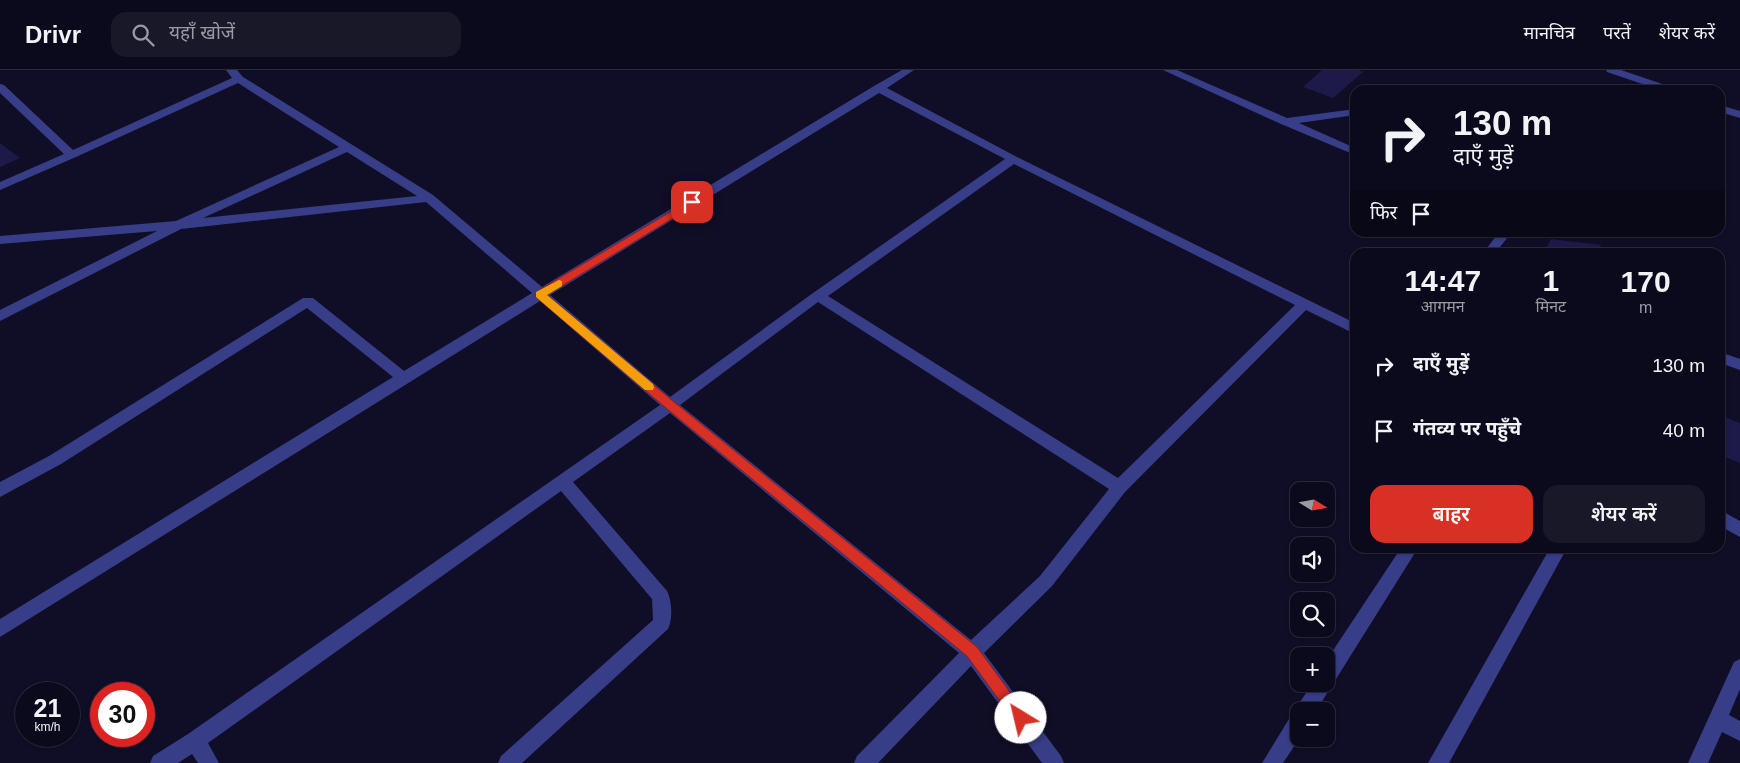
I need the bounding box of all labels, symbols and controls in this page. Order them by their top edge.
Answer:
search box [111,12,461,57]
text: Drivr [25,21,81,48]
icon: search [129,21,157,49]
text: यहाँ खोजें [169,22,235,43]
text: मानचित्र [1523,23,1575,43]
text: परतें [1603,23,1631,43]
text: शेयर करें [1659,23,1715,43]
text: 130 m [1453,103,1552,142]
icon: right [1370,105,1435,170]
text: दाएँ मुड़ें [1453,144,1514,169]
pin [671,181,713,223]
icon: arrive [678,188,706,216]
icon: arrive [1407,200,1435,228]
text: फिर [1370,202,1397,223]
text: 14:47 [1404,264,1481,297]
text: 1 [1542,264,1559,297]
text: 170 [1621,265,1671,298]
text: आगमन [1421,298,1465,315]
text: मिनट [1535,298,1566,315]
text: m [1639,299,1652,316]
icon: right [1370,352,1398,380]
text: दाएँ मुड़ें [1413,353,1469,374]
text: 130 m [1652,355,1705,376]
icon: arrive [1370,417,1398,445]
text: गंतव्य पर पहुँचे [1413,418,1521,439]
text: 40 m [1663,420,1705,441]
north arrow [1290,482,1335,528]
map controls [1290,482,1335,747]
button: बाहर [1370,485,1533,543]
button: शेयर करें [1543,485,1705,543]
button: sound [1290,537,1335,582]
button: search [1290,592,1335,637]
button: + [1290,647,1335,692]
speed limit sign: 30 [90,682,155,747]
position arrow [994,691,1046,743]
text: 21 [34,694,61,722]
button: − [1290,702,1335,747]
text: km/h [34,720,61,734]

